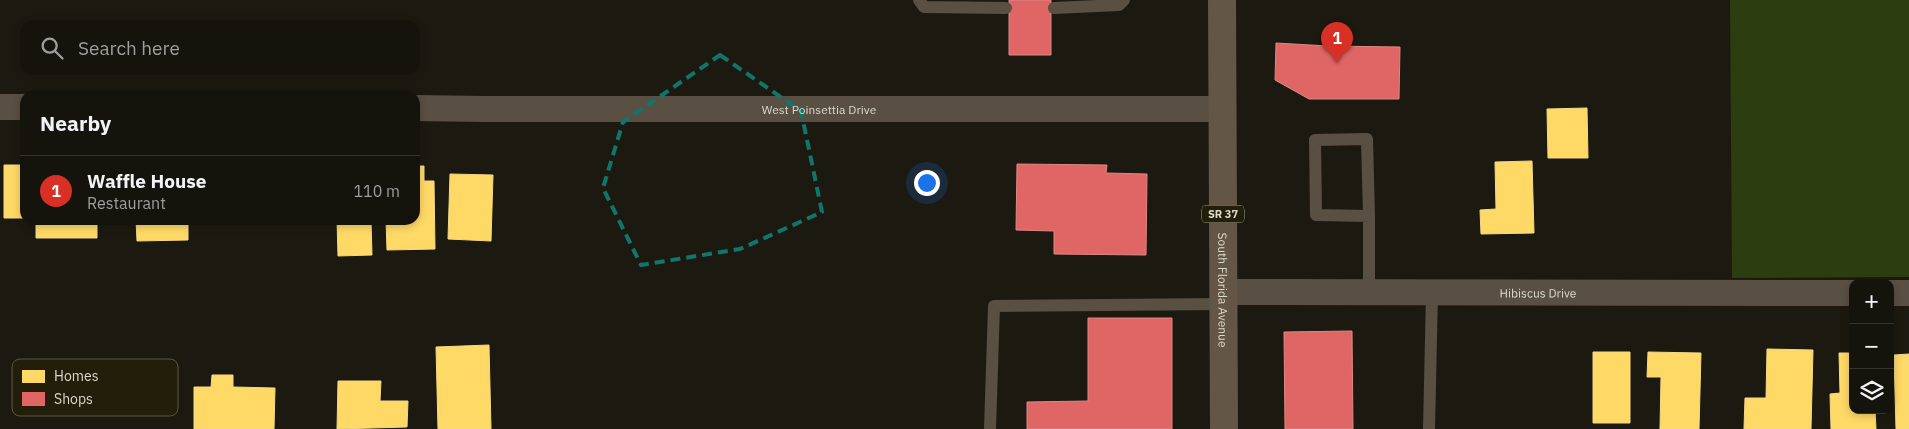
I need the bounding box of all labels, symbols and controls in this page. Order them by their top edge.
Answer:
search box [20,20,420,75]
pin: 1 [1321,22,1353,63]
icon: search [38,34,66,62]
text: Search here [78,36,180,60]
street label: West Poinsettia Drive [762,102,877,117]
text: Nearby [40,109,111,137]
text: Waffle House [87,169,207,193]
your location [914,170,940,196]
text: 1 [51,181,61,201]
text: 110 m [353,181,400,201]
text: Restaurant [87,193,166,213]
road number: SR 37 [1202,205,1244,222]
street label: South Florida Avenue [1216,233,1231,348]
map controls [1849,279,1894,414]
button: + [1849,279,1894,324]
street label: Hibiscus Drive [1500,285,1577,300]
button: − [1849,324,1894,369]
legend [12,359,178,416]
text: Homes [54,367,99,385]
button: layers [1849,369,1894,414]
text: Shops [54,390,93,408]

